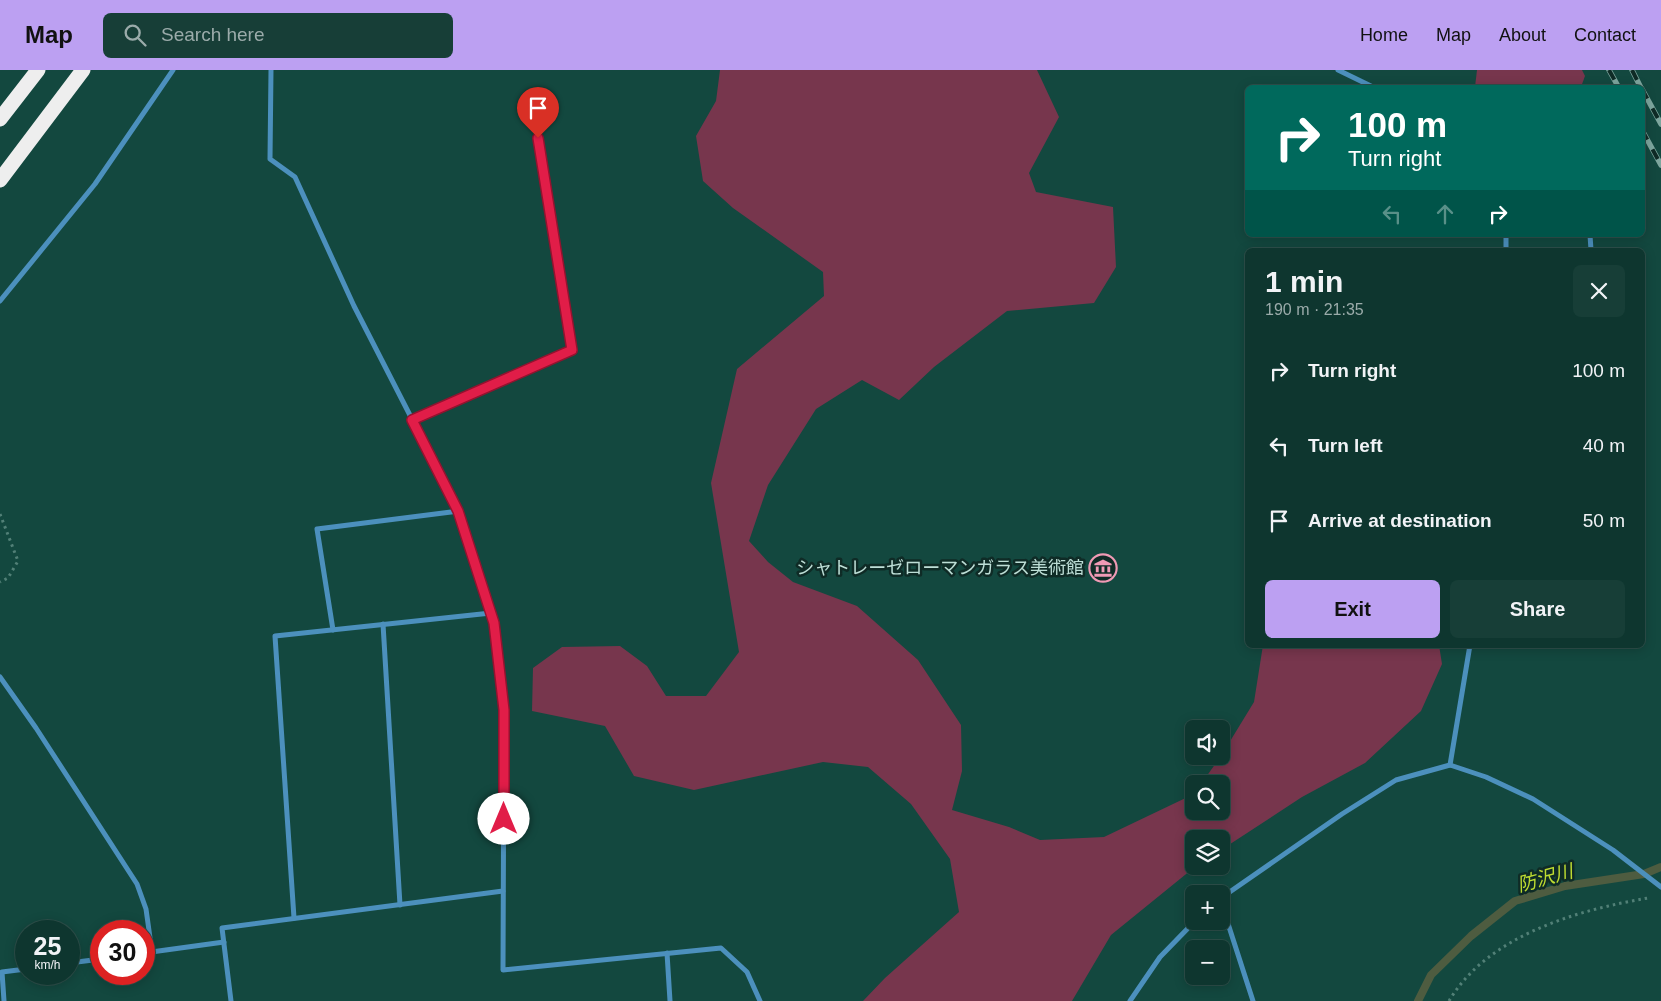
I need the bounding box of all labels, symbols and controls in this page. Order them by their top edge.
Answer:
search box [103,13,453,58]
text: Map [25,21,73,48]
icon: search [121,21,149,49]
text: Search here [161,24,265,45]
text: Home [1360,25,1408,45]
text: Map [1436,25,1471,45]
text: About [1499,25,1546,45]
text: Contact [1574,25,1636,45]
pin [517,87,559,138]
icon: arrive [524,94,552,122]
icon: right [1265,105,1330,170]
text: 100 m [1348,105,1447,144]
text: Turn right [1348,146,1441,171]
icon: left [1378,200,1406,228]
icon: ahead [1431,200,1459,228]
icon: right [1484,200,1512,228]
text: 1 min [1265,265,1343,298]
button: close [1573,265,1625,317]
text: 190 m · 21:35 [1265,301,1364,318]
icon: right [1265,357,1293,385]
text: Turn right [1308,360,1396,381]
text: 100 m [1572,360,1625,381]
icon: left [1265,432,1293,460]
text: Turn left [1308,435,1383,456]
text: 40 m [1583,435,1625,456]
icon: arrive [1265,507,1293,535]
text: Arrive at destination [1308,510,1492,531]
text: 50 m [1583,510,1625,531]
museum icon: シャトレーゼローマンガラス美術館 [1088,553,1118,583]
place label: シャトレーゼローマンガラス美術館 [796,558,1084,578]
button: Exit [1265,580,1440,638]
button: Share [1450,580,1625,638]
map controls [1185,720,1230,985]
button: sound [1185,720,1230,765]
button: search [1185,775,1230,820]
position arrow [477,792,529,844]
button: layers [1185,830,1230,875]
water label: 防沢川 [1515,860,1577,896]
button: + [1185,885,1230,930]
speed limit sign: 30 [90,920,155,985]
text: 25 [34,932,61,960]
button: − [1185,940,1230,985]
text: km/h [34,958,61,972]

